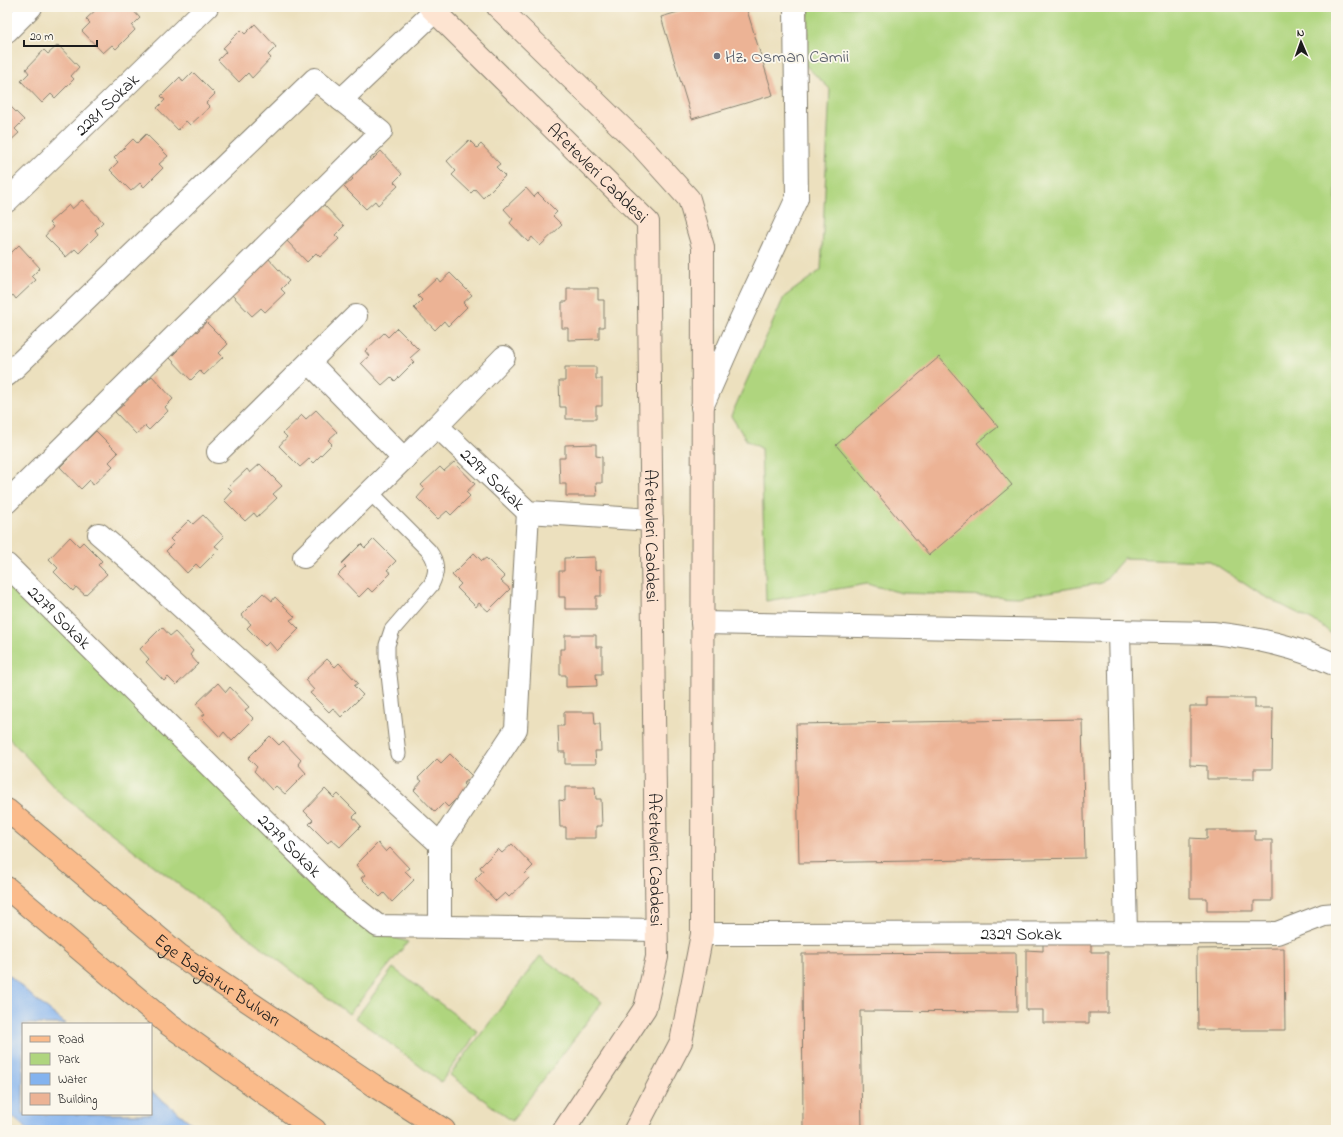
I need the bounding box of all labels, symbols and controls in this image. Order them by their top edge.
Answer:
scale bar [24,22,97,48]
north arrow [1281,22,1321,62]
text: N [1297,25,1305,41]
text: 20 m [30,28,53,46]
place label: Hz. Osman Camii [725,45,849,71]
marker: Hz. Osman Camii [712,51,722,61]
street label: 2281 Sokak [70,68,146,143]
street label: Afetevleri Caddesi [540,118,653,230]
street label: 2297 Sokak [453,443,530,518]
street label: Afetevleri Caddesi [636,469,664,603]
street label: 2279 Sokak [20,581,96,656]
street label: Afetevleri Caddesi [640,793,668,927]
street label: 2279 Sokak [250,809,326,884]
street label: 2329 Sokak [980,922,1062,949]
street label: Ege Bağatur Bulvarı [148,928,285,1034]
legend [22,1023,152,1115]
text: Road [58,1031,84,1049]
text: Park [58,1051,80,1069]
text: Water [58,1071,87,1089]
text: Building [57,1091,97,1110]

